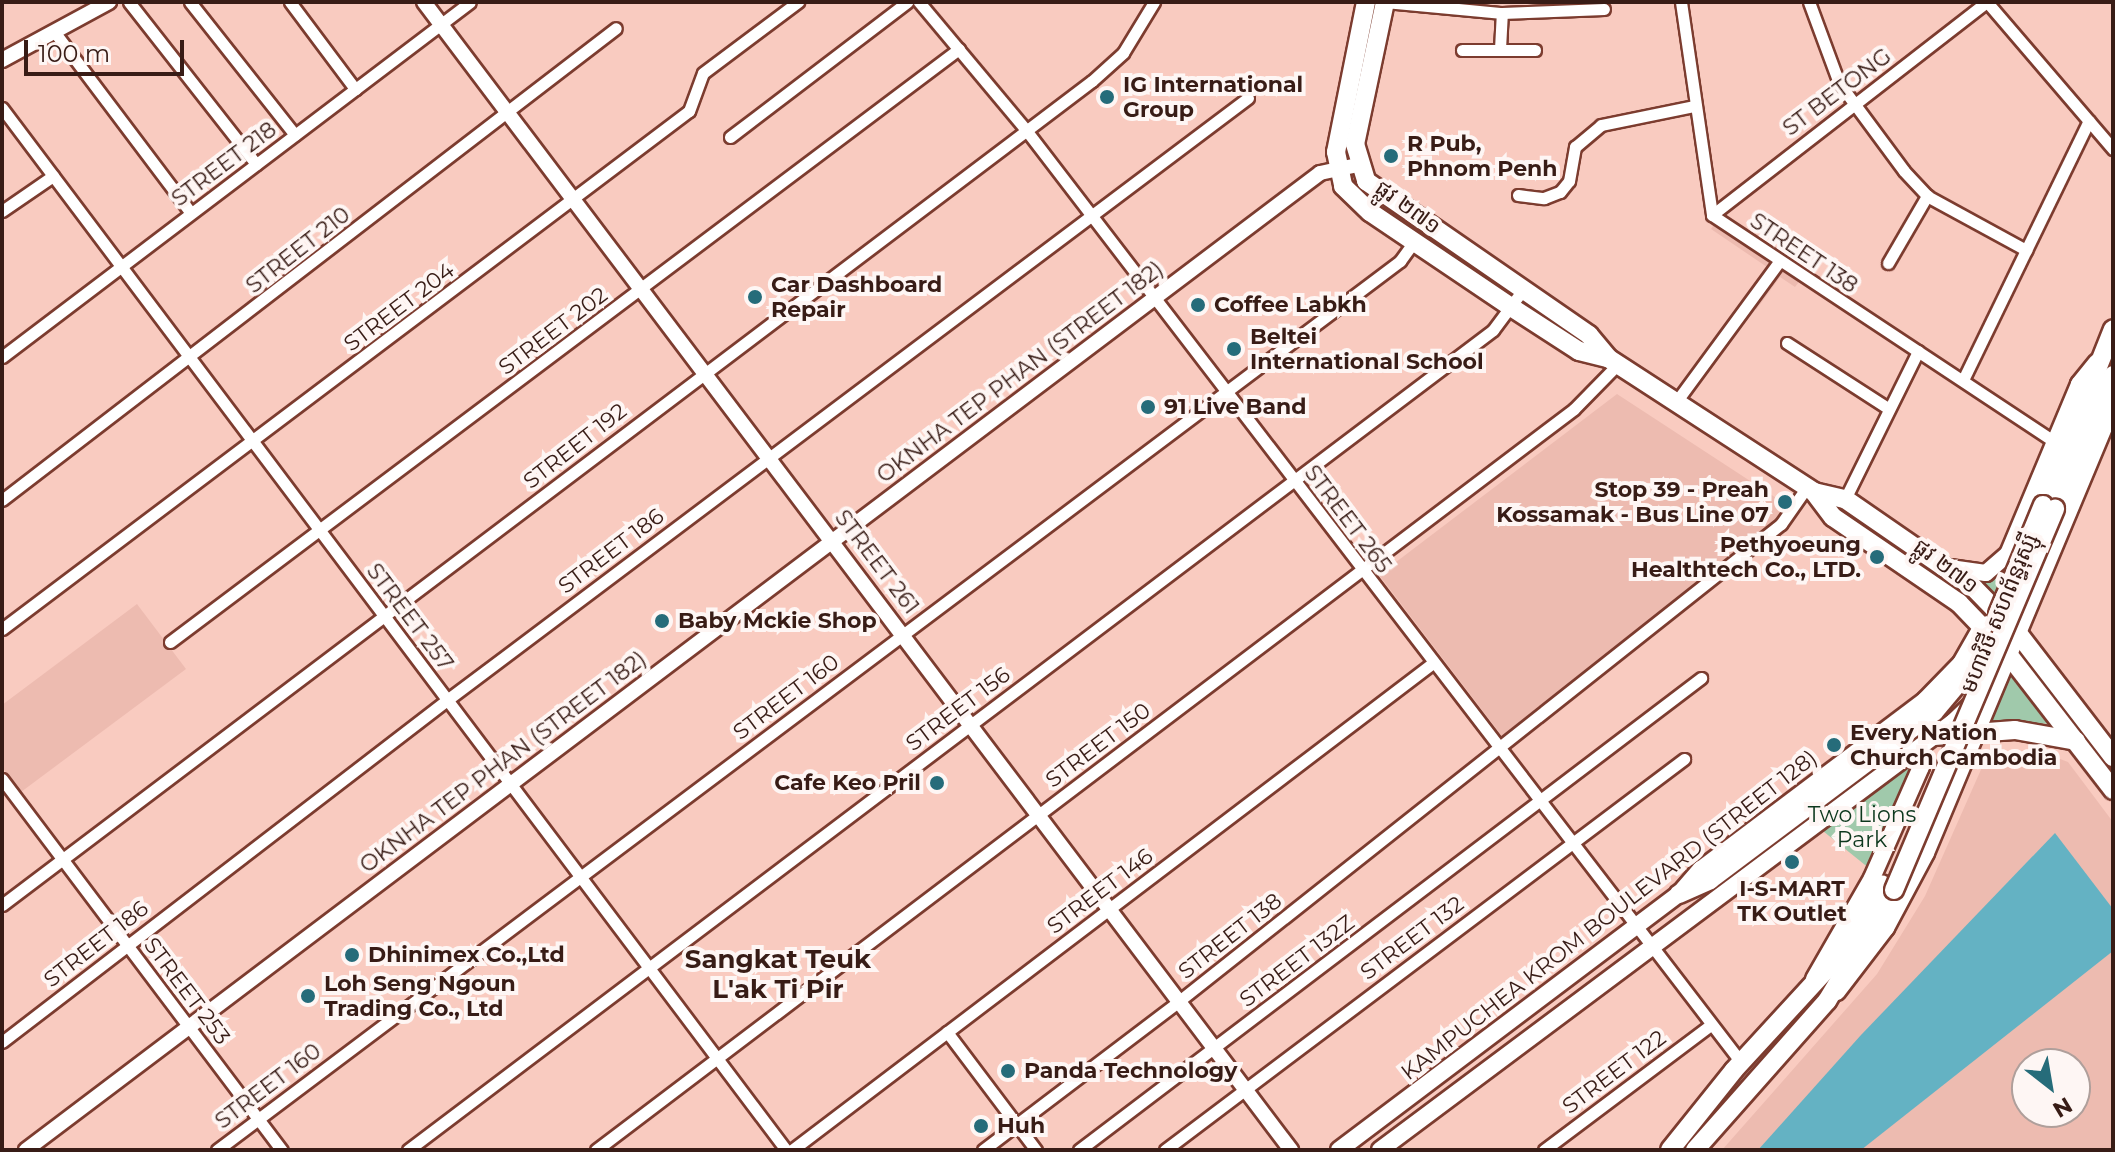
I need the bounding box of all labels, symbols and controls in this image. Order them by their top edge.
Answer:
scale bar [28,24,188,74]
text: 100 m [38,39,110,68]
street label: ST BETONG [1778,43,1896,141]
place label: IG International Group [1123,71,1303,122]
marker: IG International Group [1098,88,1116,106]
street label: STREET 218 [166,116,282,212]
place label: R Pub, Phnom Penh [1407,130,1557,182]
marker: R Pub, Phnom Penh [1382,147,1400,165]
street label: ផ្លូវ ២៧១ [1370,174,1446,240]
street label: STREET 210 [241,201,355,299]
street label: STREET 138 [1745,207,1863,299]
street label: OKNHA TEP PHAN (STREET 182) [872,256,1168,488]
street label: STREET 204 [339,257,459,357]
place label: Car Dashboard Repair [771,271,942,322]
street label: STREET 202 [493,282,613,380]
marker: Car Dashboard Repair [746,288,764,306]
place label: Coffee Labkh [1214,292,1367,318]
marker: Coffee Labkh [1189,296,1207,314]
place label: Beltei International School [1250,323,1484,374]
marker: Beltei International School [1225,340,1243,358]
place label: 91 Live Band [1164,394,1307,420]
street label: STREET 192 [518,398,632,494]
marker: 91 Live Band [1139,398,1157,416]
street label: STREET 265 [1299,460,1397,578]
place label: Stop 39 - Preah Kossamak - Bus Line 07 [1496,476,1769,528]
marker: Stop 39 - Preah Kossamak - Bus Line 07 [1776,493,1794,511]
street label: STREET 186 [553,503,669,599]
street label: STREET 261 [829,505,925,619]
street label: មហាវិថី សហព័ន្ធរុស្ស៊ី [1955,529,2043,697]
place label: Pethyoeung Healthtech Co., LTD. [1631,531,1861,582]
street label: ផ្លូវ ២៧១ [1908,533,1984,599]
marker: Pethyoeung Healthtech Co., LTD. [1868,548,1886,566]
street label: STREET 257 [361,558,459,676]
place label: Baby Mckie Shop [678,608,877,634]
marker: Baby Mckie Shop [653,612,671,630]
street label: OKNHA TEP PHAN (STREET 182) [355,646,651,878]
street label: STREET 160 [728,649,844,745]
street label: STREET 156 [901,661,1015,757]
street label: STREET 150 [1040,697,1156,793]
place label: Every Nation Church Cambodia [1850,719,2057,770]
marker: Every Nation Church Cambodia [1825,736,1843,754]
street label: KAMPUCHEA KROM BOULEVARD (STREET 128) [1396,744,1822,1086]
place label: Cafe Keo Pril [774,770,921,796]
marker: Cafe Keo Pril [928,774,946,792]
park label: Two Lions Park [1808,801,1916,852]
street label: STREET 146 [1042,843,1158,939]
marker: I-S-MART TK Outlet [1783,853,1801,871]
place label: I-S-MART TK Outlet [1737,875,1847,926]
street label: STREET 138 [1173,887,1287,985]
street label: STREET 132 [1355,891,1469,985]
street label: STREET 186 [39,895,153,993]
street label: STREET 132Z [1234,909,1360,1013]
street label: STREET 253 [138,932,236,1050]
place label: Dhinimex Co.,Ltd [368,942,565,968]
district label: Sangkat Teuk L'ak Ti Pir [685,944,871,1006]
marker: Dhinimex Co.,Ltd [343,946,361,964]
place label: Loh Seng Ngoun Trading Co., Ltd [324,970,516,1022]
marker: Loh Seng Ngoun Trading Co., Ltd [299,987,317,1005]
street label: STREET 122 [1557,1025,1671,1119]
street label: STREET 160 [210,1038,326,1134]
north arrow [2011,1048,2091,1128]
place label: Panda Technology [1024,1058,1237,1084]
marker: Panda Technology [999,1062,1017,1080]
text: N [2048,1091,2077,1123]
place label: Huh [997,1113,1045,1139]
marker: Huh [972,1117,990,1135]

